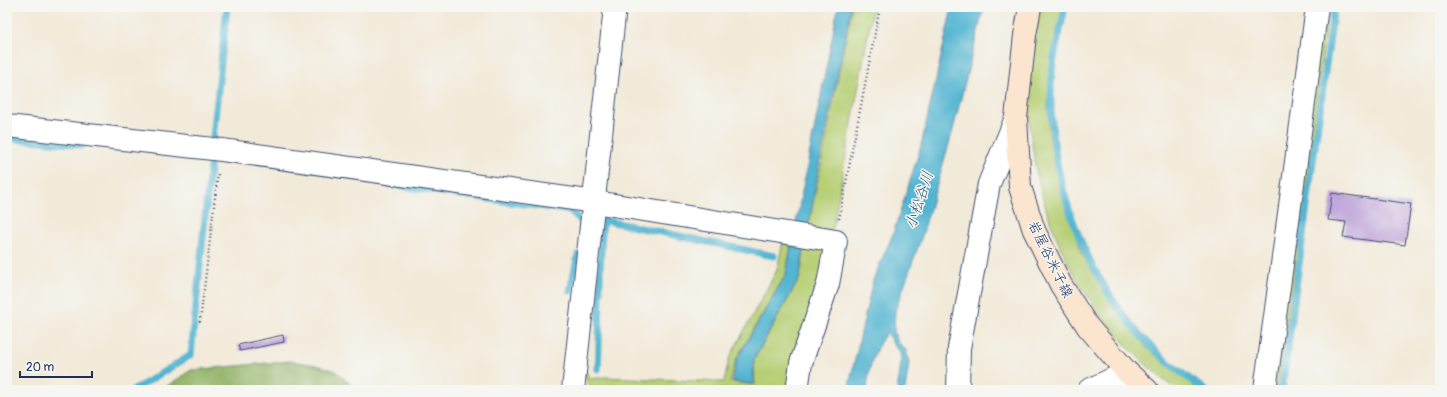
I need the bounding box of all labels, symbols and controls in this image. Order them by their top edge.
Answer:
water label: 小松谷川 [901,169,938,232]
street label: 岩屋谷米子線 [1024,218,1077,301]
scale bar [20,353,92,379]
text: 20 m [26,360,55,375]

